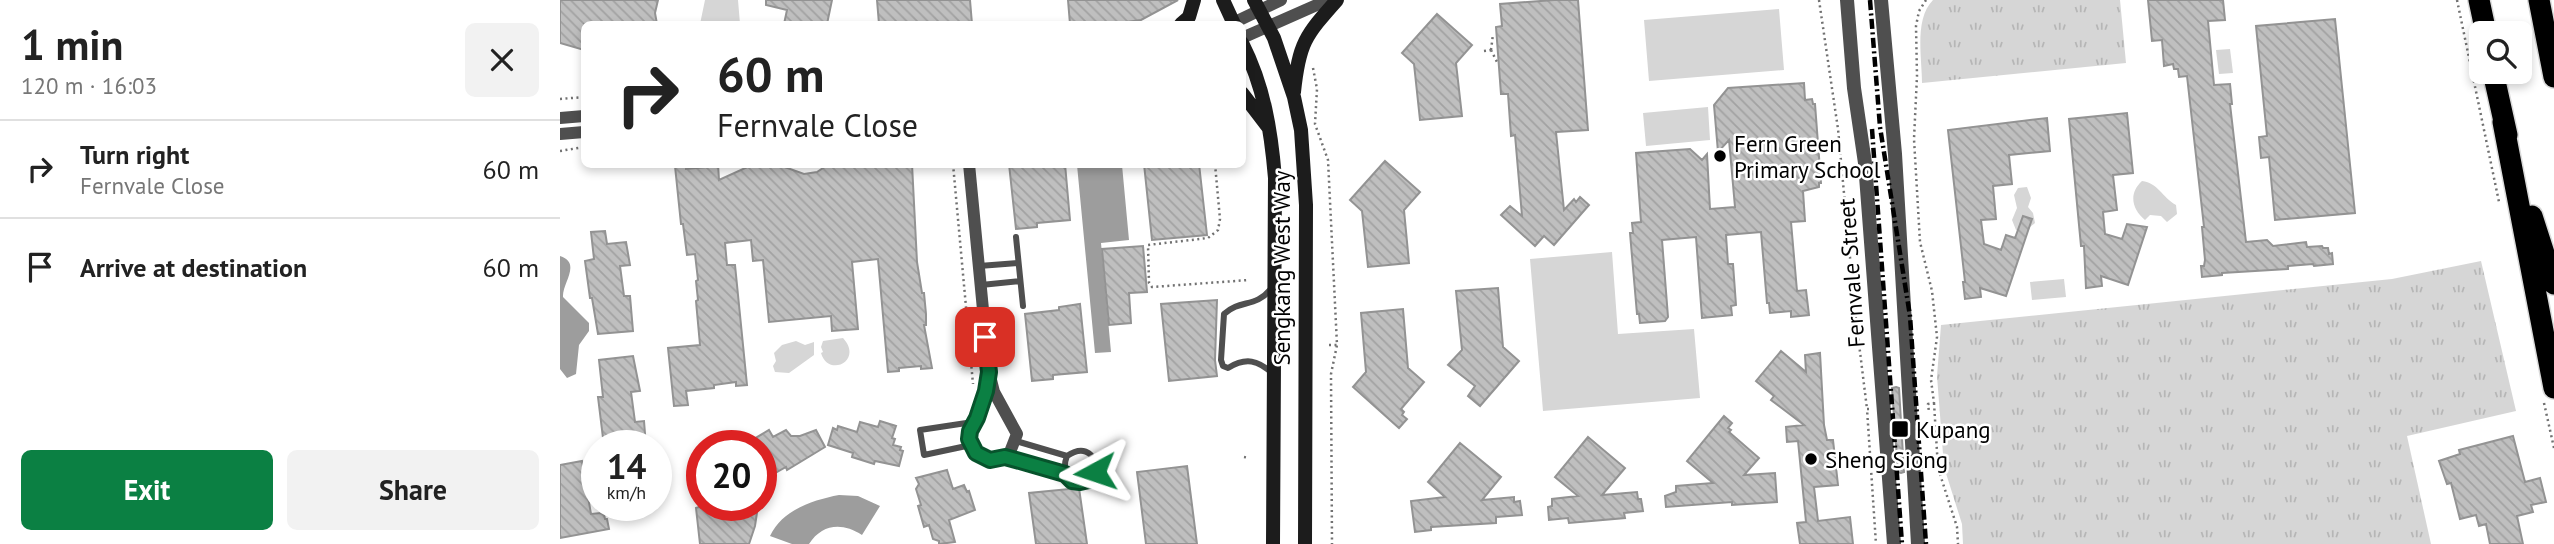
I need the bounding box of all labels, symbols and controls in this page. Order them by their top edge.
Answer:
text: 1 min [21,17,123,72]
map controls [2469,21,2532,84]
button: search [2469,21,2532,84]
button: close [465,23,539,97]
text: 60 m [717,42,824,106]
icon: right [602,49,693,140]
text: 120 m · 16:03 [21,71,157,100]
text: Fernvale Close [717,104,918,146]
place label: Fern Green Primary School [1734,129,1881,184]
text: Turn right [80,138,189,171]
marker: Fern Green Primary School [1712,148,1728,164]
icon: right [21,150,59,188]
text: 60 m [483,153,539,186]
street label: Sengkang West Way [1267,170,1296,366]
text: Fernvale Close [80,171,225,200]
street label: Fernvale Street [1831,197,1871,349]
icon: arrive [21,248,59,286]
text: Arrive at destination [80,251,307,284]
text: 60 m [483,251,539,284]
pin [955,307,1015,367]
icon: arrive [966,318,1004,356]
place label: Kupang [1916,415,1991,444]
marker: Kupang [1890,419,1910,439]
speed limit sign: 20 [686,430,777,521]
position arrow [1058,435,1132,509]
text: 14 [607,443,646,489]
place label: Sheng Siong [1825,445,1948,474]
button: Exit [21,450,273,530]
button: Share [287,450,539,530]
marker: Sheng Siong [1803,451,1819,467]
text: km/h [607,481,646,504]

